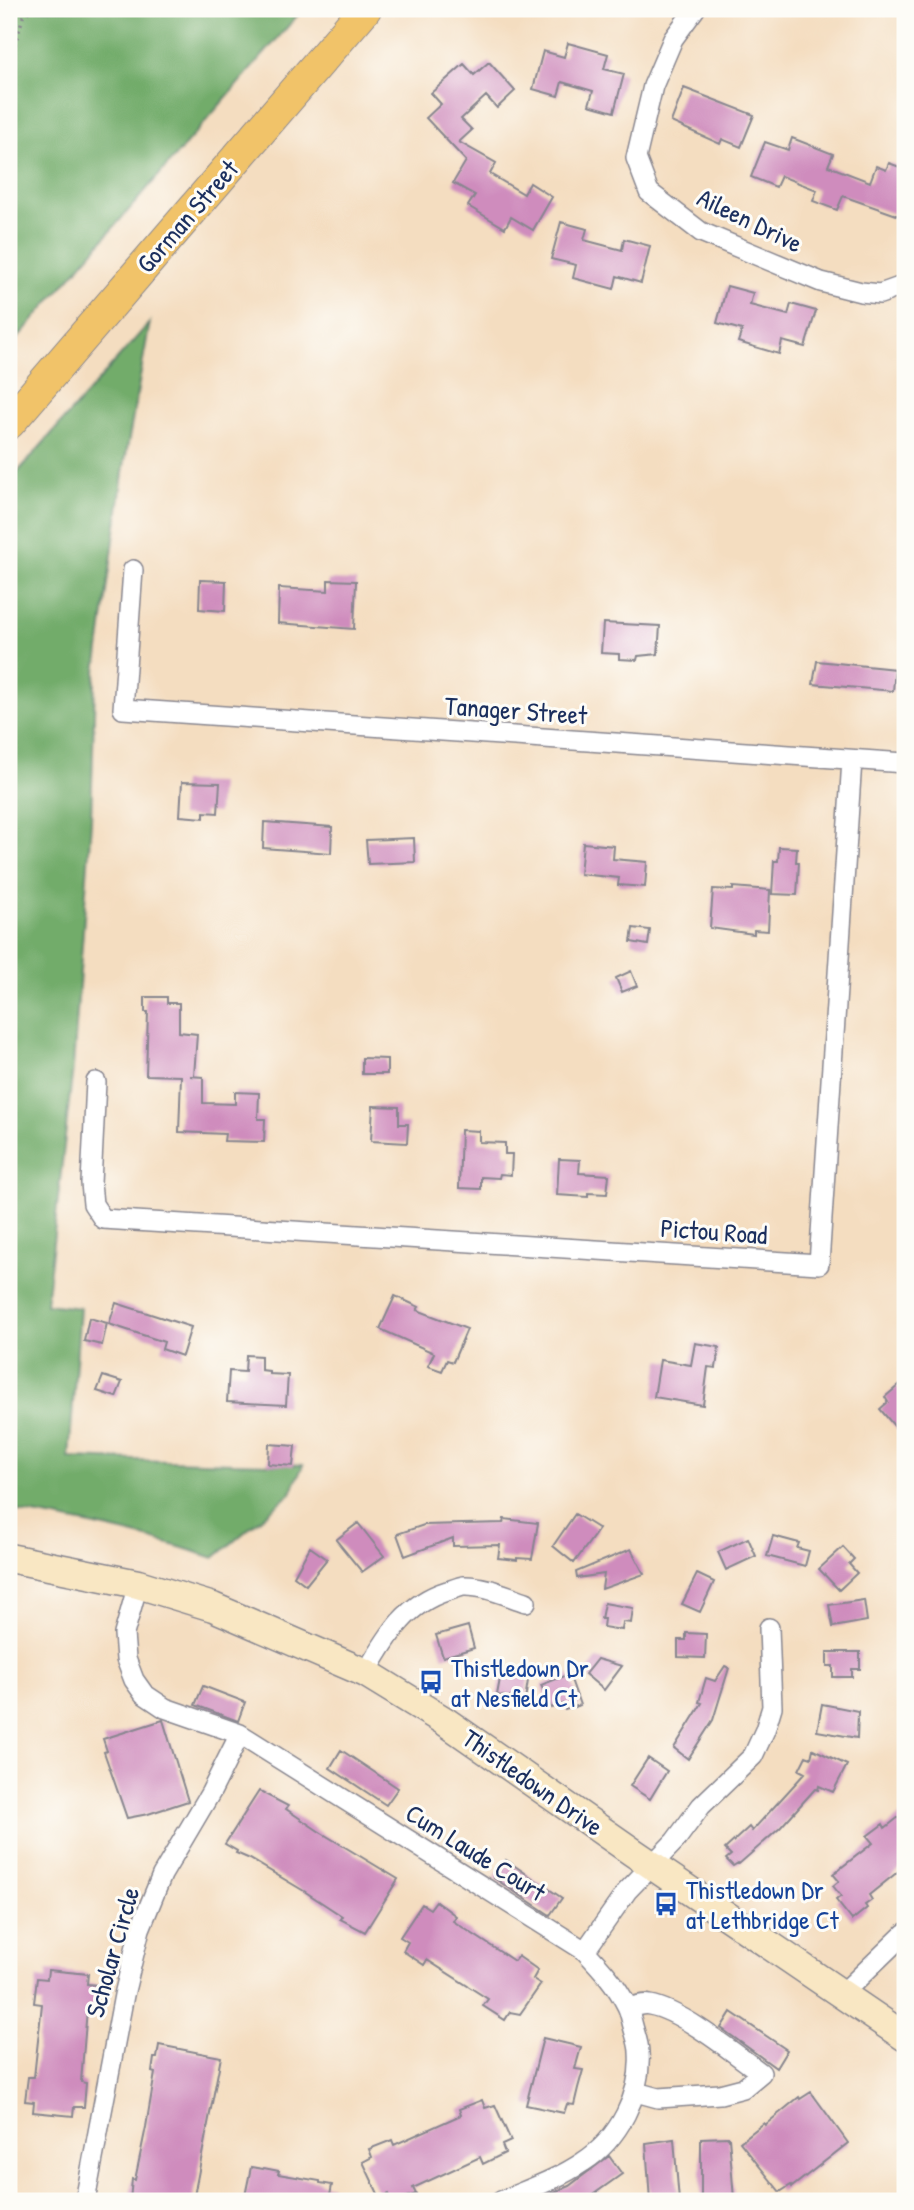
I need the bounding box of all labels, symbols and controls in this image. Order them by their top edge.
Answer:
street label: Gorman Street [128,151,247,280]
street label: Aileen Drive [692,180,808,260]
street label: Tanager Street [444,688,589,733]
street label: Pictou Road [659,1210,769,1252]
place label: Thistledown Dr at Nesfield Ct [451,1650,589,1715]
bus stop icon: Thistledown Dr at Nesfield Ct [417,1668,445,1696]
street label: Thistledown Drive [456,1721,610,1843]
street label: Cum Laude Court [399,1795,554,1910]
place label: Thistledown Dr at Lethbridge Ct [686,1872,840,1937]
street label: Scholar Circle [77,1883,147,2021]
bus stop icon: Thistledown Dr at Lethbridge Ct [652,1890,680,1918]

